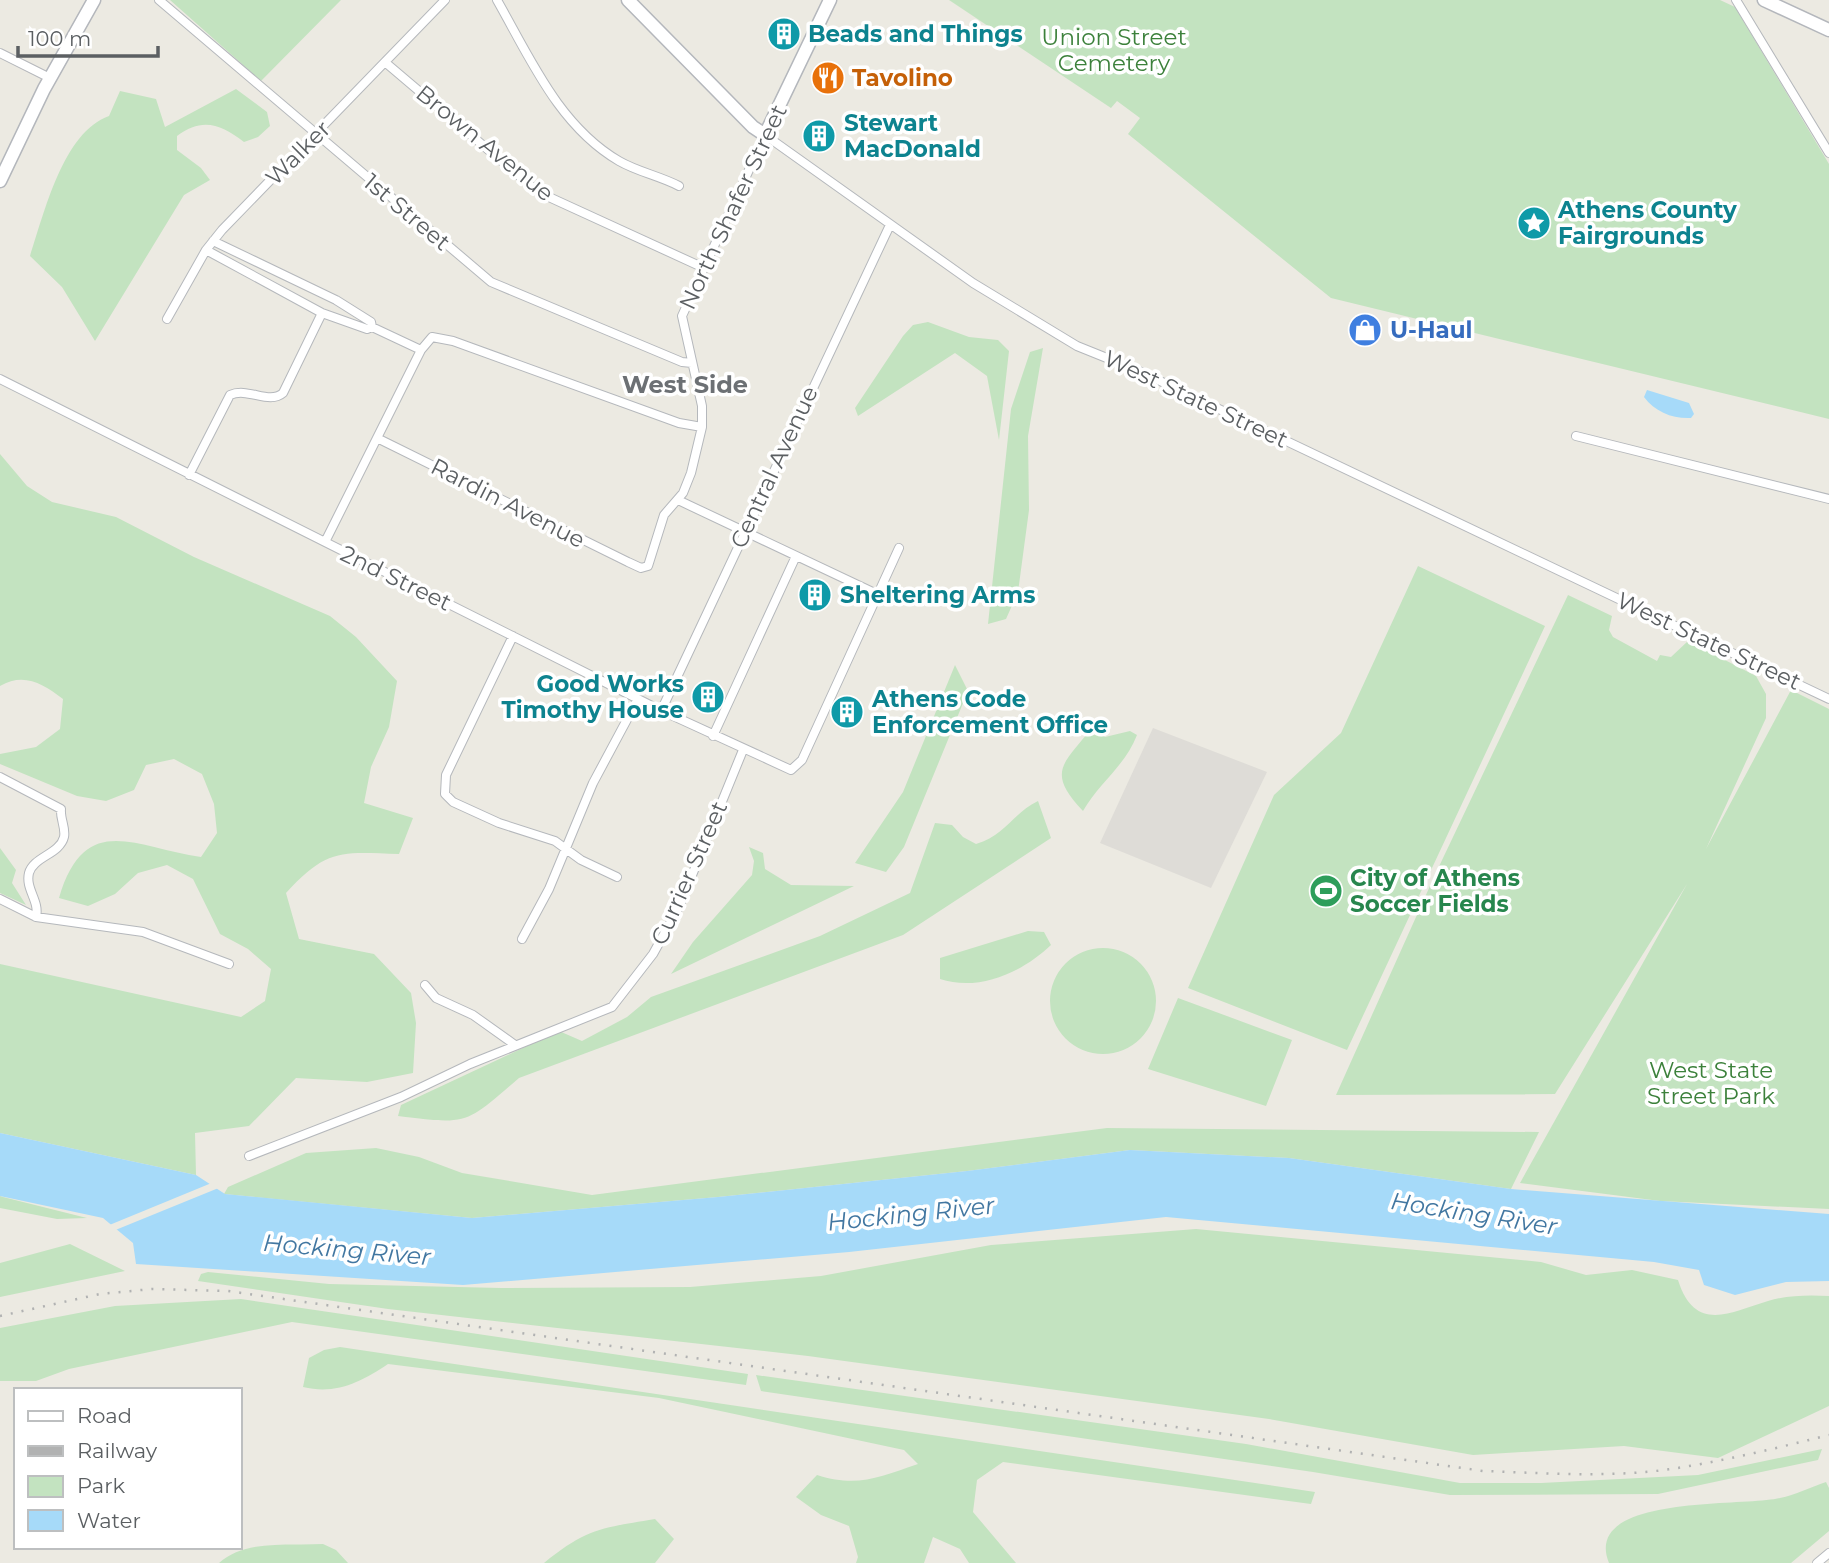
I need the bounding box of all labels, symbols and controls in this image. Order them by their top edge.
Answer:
scale bar [18,14,158,58]
building icon: Beads and Things [765,15,803,53]
place label: Beads and Things [808,20,1023,48]
park label: Union Street Cemetery [1041,23,1187,77]
text: 100 m [28,26,91,51]
restaurant icon: Tavolino [809,59,847,97]
place label: Tavolino [852,64,953,92]
street label: Brown Avenue [411,79,559,207]
street label: North Shafer Street [673,100,793,314]
place label: Stewart MacDonald [844,109,981,163]
street label: Walker [260,115,336,191]
building icon: Stewart MacDonald [800,117,838,155]
street label: 1st Street [358,168,456,256]
place label: Athens County Fairgrounds [1557,196,1737,250]
place icon: Athens County Fairgrounds [1515,204,1553,242]
shop icon: U-Haul [1346,311,1384,349]
place label: U-Haul [1390,316,1473,344]
street label: West State Street [1100,344,1292,454]
district label: West Side [622,370,748,399]
street label: Central Avenue [724,382,824,552]
street label: Rardin Avenue [426,452,590,554]
street label: 2nd Street [336,539,456,617]
building icon: Sheltering Arms [796,576,834,614]
place label: Sheltering Arms [840,581,1035,609]
street label: West State Street [1613,586,1805,696]
place label: Good Works Timothy House [501,670,684,724]
building icon: Good Works Timothy House [689,678,727,716]
place label: Athens Code Enforcement Office [871,685,1108,739]
building icon: Athens Code Enforcement Office [828,693,866,731]
street label: Currier Street [645,797,733,949]
place label: City of Athens Soccer Fields [1350,864,1520,918]
sports icon: City of Athens Soccer Fields [1307,872,1345,910]
park label: West State Street Park [1647,1056,1775,1110]
water label: Hocking River [1389,1186,1561,1241]
water label: Hocking River [826,1190,997,1237]
water label: Hocking River [262,1228,433,1271]
legend [14,1388,242,1549]
text: Road [77,1403,132,1428]
text: Railway [77,1438,158,1463]
text: Park [77,1473,125,1498]
text: Water [77,1508,141,1533]

